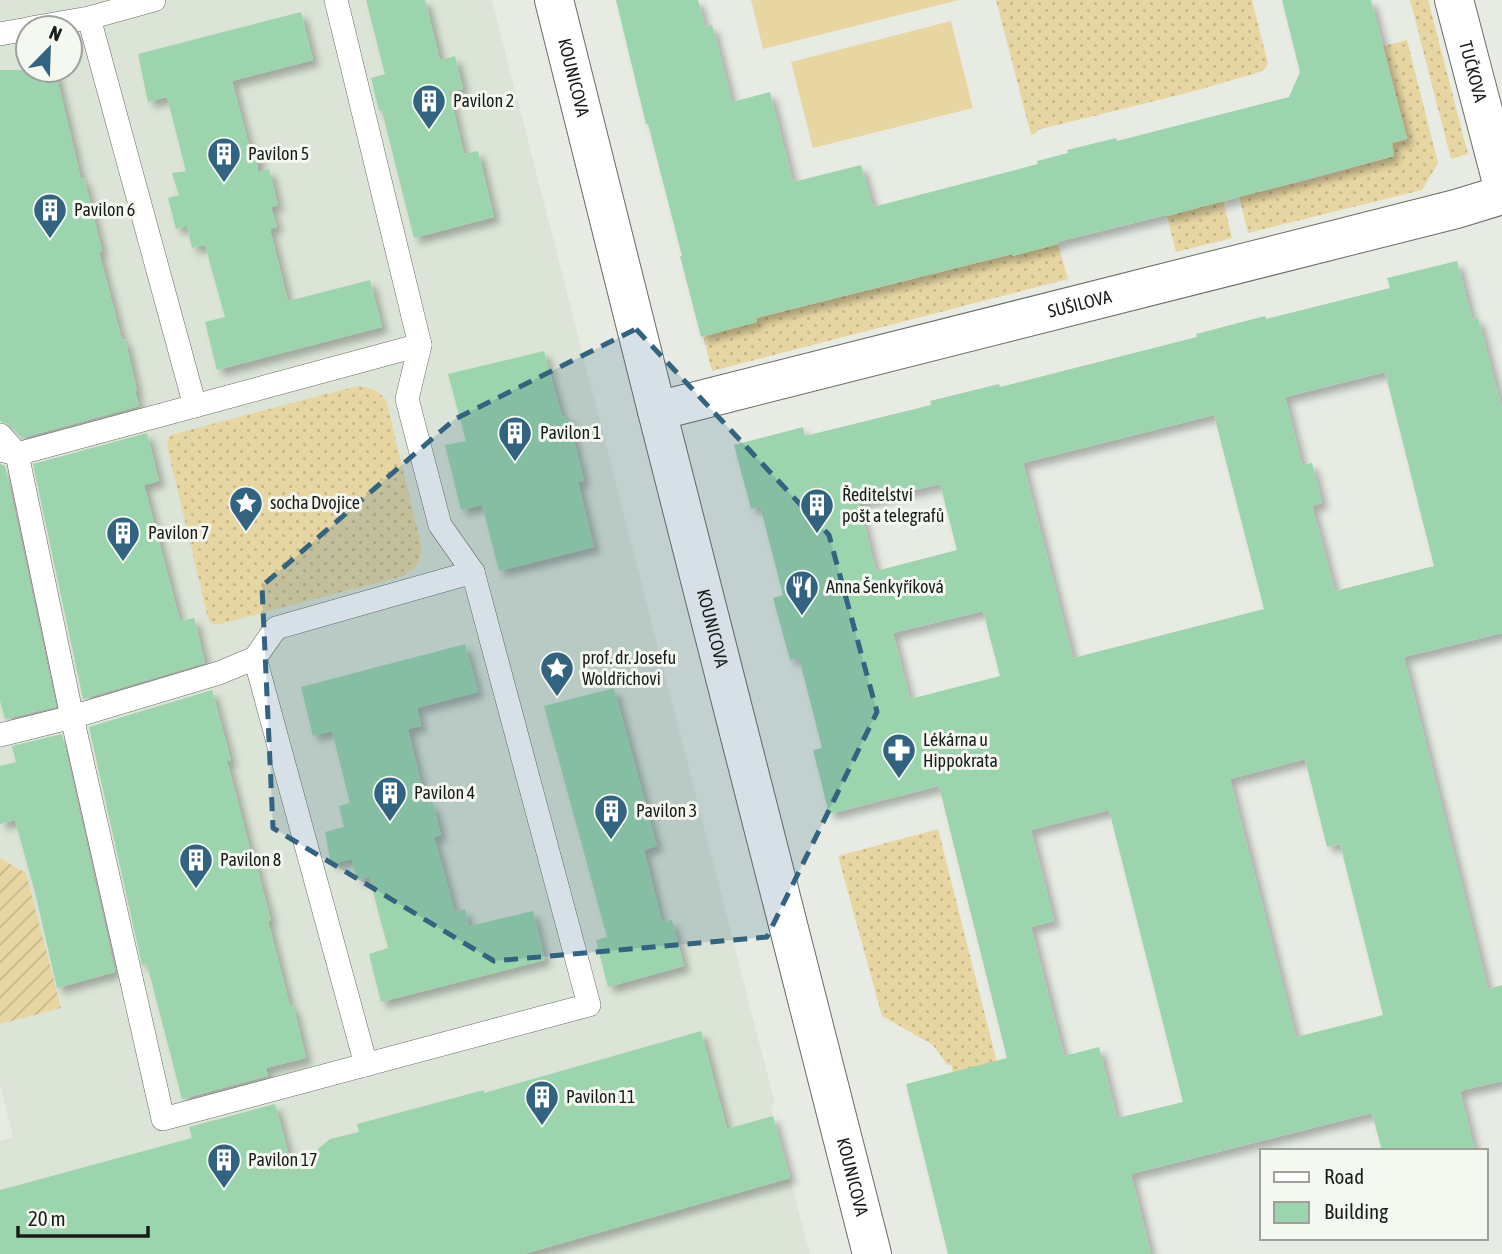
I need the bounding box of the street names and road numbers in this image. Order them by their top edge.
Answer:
street label: KOUNICOVA [554,36,594,119]
street label: TUČKOVA [1455,39,1491,105]
street label: SUŠILOVA [1046,286,1114,322]
street label: KOUNICOVA [693,587,733,670]
street label: KOUNICOVA [833,1135,873,1218]

